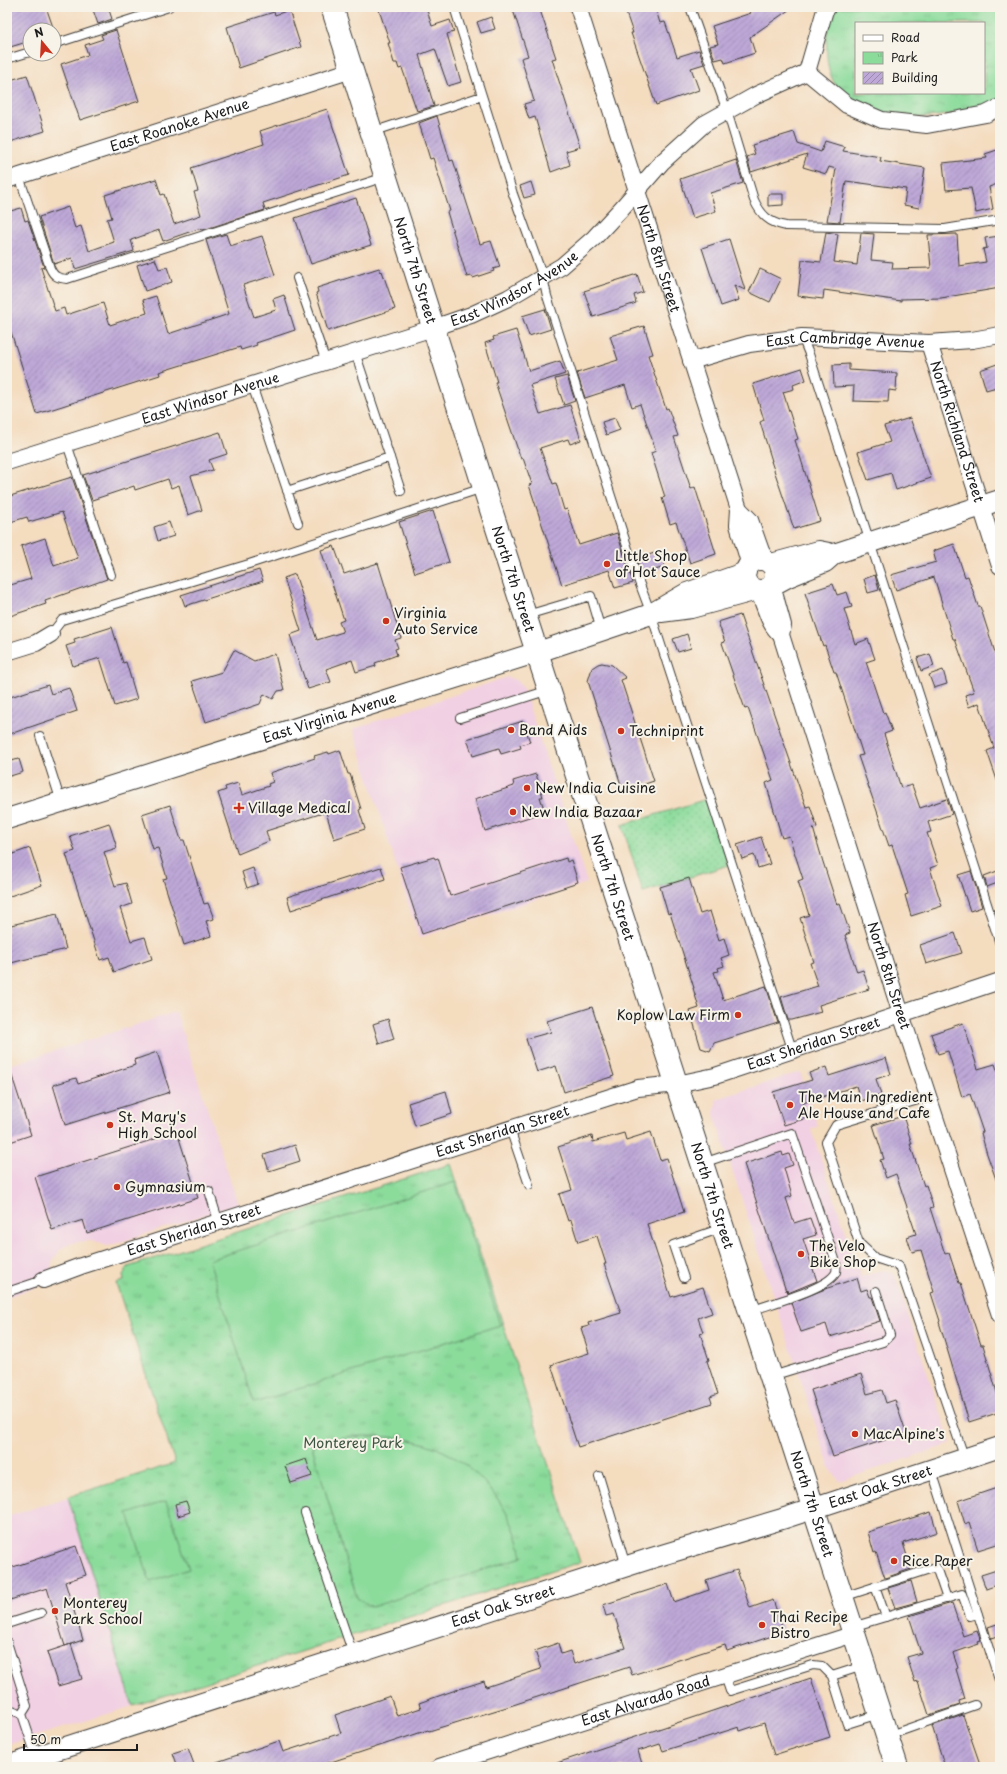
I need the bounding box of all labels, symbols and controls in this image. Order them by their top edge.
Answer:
north arrow [22,22,62,62]
text: N [32,22,46,41]
legend [855,22,985,94]
text: Road [891,28,920,46]
text: Park [891,48,918,66]
text: Building [891,68,938,86]
street label: East Roanoke Avenue [107,92,252,157]
street label: North 8th Street [632,202,686,315]
street label: North 7th Street [389,214,442,326]
street label: East Windsor Avenue [447,246,582,331]
street label: East Cambridge Avenue [764,326,925,353]
street label: North Richland Street [925,358,990,505]
street label: East Windsor Avenue [139,366,281,429]
street label: North 7th Street [487,523,541,635]
place label: Little Shop of Hot Sauce [615,545,701,582]
marker: Little Shop of Hot Sauce [602,559,612,569]
place label: Virginia Auto Service [394,602,478,639]
marker: Virginia Auto Service [381,616,391,626]
street label: East Virginia Avenue [260,686,399,748]
place label: Band Aids [519,719,587,740]
place label: Techniprint [629,720,704,741]
marker: Band Aids [506,725,516,735]
marker: Techniprint [616,726,626,736]
place label: New India Cuisine [535,777,656,798]
marker: New India Cuisine [522,783,532,793]
place label: Village Medical [248,797,351,818]
place label: New India Bazaar [521,801,643,822]
marker: Village Medical [233,802,245,814]
marker: New India Bazaar [508,807,518,817]
street label: North 7th Street [586,831,641,943]
street label: North 8th Street [862,919,916,1032]
place label: Koplow Law Firm [617,1004,730,1025]
marker: Koplow Law Firm [733,1010,743,1020]
street label: East Sheridan Street [744,1011,883,1075]
place label: The Main Ingredient Ale House and Cafe [798,1086,933,1123]
street label: East Sheridan Street [433,1100,572,1162]
marker: The Main Ingredient Ale House and Cafe [785,1100,795,1110]
place label: St. Mary's High School [118,1106,197,1143]
marker: St. Mary's High School [105,1120,115,1130]
street label: North 7th Street [686,1139,740,1252]
place label: Gymnasium [125,1176,206,1197]
marker: Gymnasium [112,1182,122,1192]
street label: East Sheridan Street [124,1198,263,1261]
place label: The Velo Bike Shop [809,1235,877,1272]
marker: The Velo Bike Shop [796,1249,806,1259]
place label: MacAlpine's [863,1423,945,1444]
marker: MacAlpine's [850,1429,860,1439]
park label: Monterey Park [303,1432,403,1453]
street label: North 7th Street [785,1448,840,1560]
street label: East Oak Street [826,1459,935,1513]
place label: Rice Paper [902,1550,973,1571]
marker: Rice Paper [889,1556,899,1566]
street label: East Oak Street [448,1579,557,1632]
place label: Monterey Park School [63,1592,143,1629]
marker: Monterey Park School [50,1606,60,1616]
place label: Thai Recipe Bistro [770,1606,848,1643]
marker: Thai Recipe Bistro [757,1620,767,1630]
street label: East Alvarado Road [578,1670,713,1731]
scale bar [24,1726,137,1752]
text: 50 m [30,1730,61,1748]

